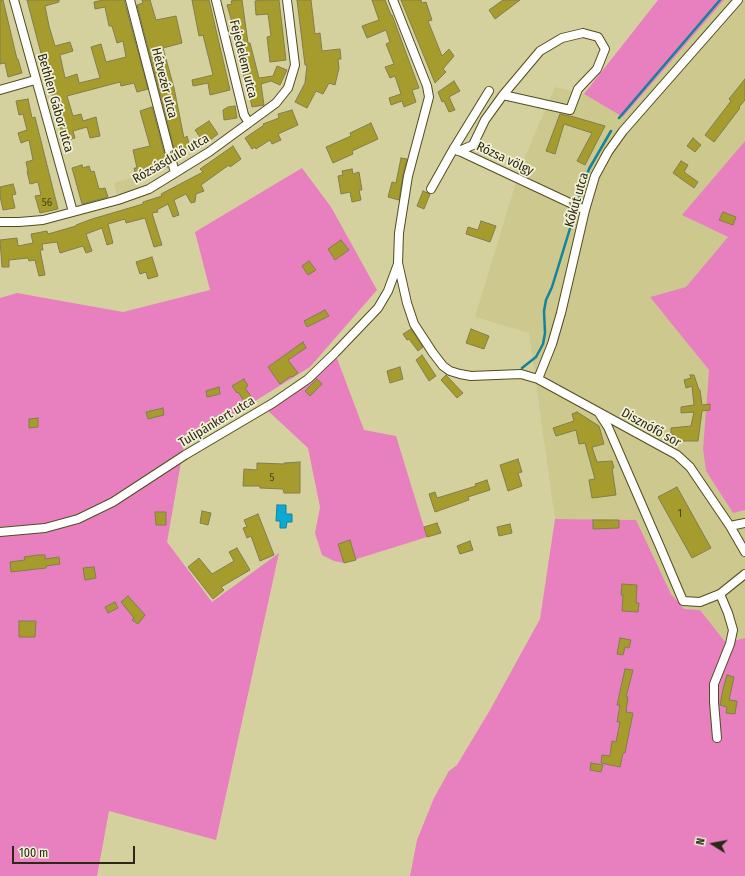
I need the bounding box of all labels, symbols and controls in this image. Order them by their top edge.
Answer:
street label: Fejedelem utca [226,18,260,100]
street label: Hétvezér utca [148,46,180,120]
street label: Bethlen Gábor utca [33,52,77,154]
street label: Rózsásdűlő utca [130,131,212,187]
street label: Rózsa völgy [474,139,536,179]
street label: Kőkút utca [562,171,592,229]
house number: 56 [42,196,52,210]
street label: Tulipánkert utca [176,393,258,451]
street label: Disznófő sor [618,405,684,451]
house number: 5 [269,471,275,485]
house number: 1 [678,507,682,521]
north arrow [693,824,733,864]
text: N [694,837,708,846]
scale bar [14,838,137,864]
text: 100 m [19,846,48,860]

